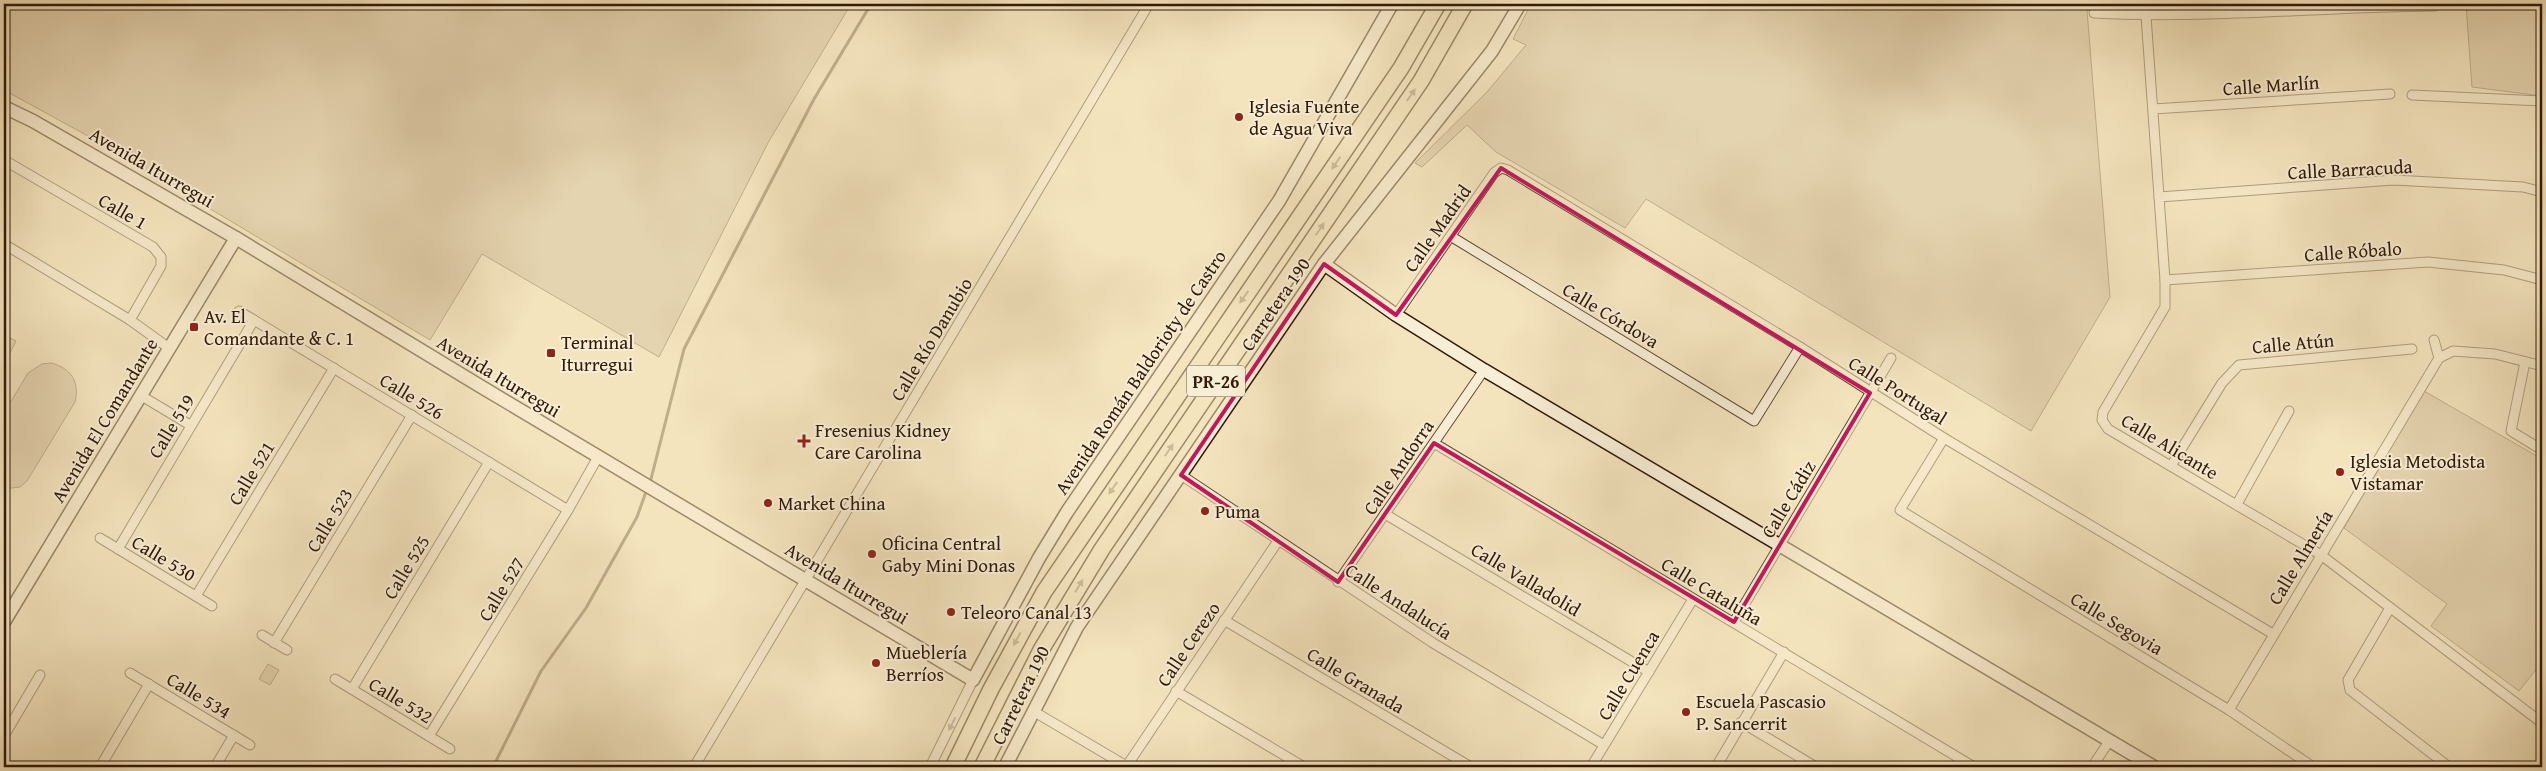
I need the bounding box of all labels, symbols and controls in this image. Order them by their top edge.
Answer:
street label: Calle Marlín [2222,68,2321,102]
one-way arrow [1406,88,1416,102]
place label: Iglesia Fuente de Agua Viva [1249,92,1359,142]
marker: Iglesia Fuente de Agua Viva [1233,111,1245,123]
street label: Avenida Iturregui [84,120,220,214]
street label: Calle Barracuda [2287,152,2413,186]
one-way arrow [1331,156,1341,170]
street label: Calle Madrid [1397,178,1478,277]
street label: Calle 1 [93,186,153,236]
one-way arrow [1315,222,1324,236]
street label: Calle Róbalo [2303,234,2403,268]
street label: Avenida Román Baldorioty de Castro [1047,244,1233,500]
street label: Carretera 190 [1233,252,1317,356]
street label: Calle Río Danubio [883,272,979,406]
street label: Calle Córdova [1557,275,1665,355]
one-way arrow [1239,290,1249,303]
place label: Av. El Comandante & C. 1 [204,302,354,352]
marker: Av. El Comandante & C. 1 [188,321,200,333]
street label: Calle Atún [2251,325,2336,361]
street label: Avenida Iturregui [432,328,566,424]
place label: Terminal Iturregui [561,328,634,378]
street label: Avenida El Comandante [44,332,164,508]
marker: Terminal Iturregui [545,347,557,359]
street label: Calle Portugal [1843,349,1953,431]
street label: Calle 526 [375,366,449,426]
road number: PR-26 [1187,366,1245,396]
street label: Calle 519 [141,389,201,463]
street label: Calle Alicante [2116,406,2224,486]
street label: Calle Andorra [1356,414,1440,520]
place label: Fresenius Kidney Care Carolina [815,416,951,466]
marker: Fresenius Kidney Care Carolina [797,434,811,448]
street label: Calle 521 [221,436,281,510]
one-way arrow [1164,444,1174,457]
place label: Iglesia Metodista Vistamar [2350,447,2485,497]
street label: Calle Cádiz [1754,455,1822,543]
marker: Iglesia Metodista Vistamar [2334,466,2346,478]
one-way arrow [1108,481,1118,495]
street label: Calle 523 [299,483,359,557]
place label: Market China [778,489,885,517]
marker: Market China [762,497,774,509]
place label: Puma [1215,497,1260,525]
street label: Calle Almería [2261,504,2339,610]
marker: Puma [1199,505,1211,517]
street label: Calle 530 [127,528,201,588]
place label: Oficina Central Gaby Mini Donas [882,529,1015,579]
street label: Calle 525 [376,530,436,604]
street label: Avenida Iturregui [780,535,914,631]
street label: Calle Valladolid [1466,535,1587,623]
marker: Oficina Central Gaby Mini Donas [866,548,878,560]
street label: Calle Cataluña [1656,550,1768,632]
street label: Calle 527 [471,552,531,626]
street label: Calle Andalucía [1340,556,1458,646]
one-way arrow [1075,579,1084,592]
street label: Calle Segovia [2065,584,2169,662]
street label: Calle Cerezo [1149,596,1227,692]
place label: Teleoro Canal 13 [961,598,1092,626]
marker: Teleoro Canal 13 [945,606,957,618]
street label: Calle Cuenca [1590,625,1666,725]
one-way arrow [1013,632,1021,647]
place label: Mueblería Berríos [886,638,967,688]
street label: Calle Granada [1302,640,1410,720]
street label: Carretera 190 [984,641,1056,749]
marker: Mueblería Berríos [870,657,882,669]
street label: Calle 534 [162,665,236,725]
street label: Calle 532 [364,670,438,730]
place label: Escuela Pascasio P. Sancerrit [1696,687,1826,737]
marker: Escuela Pascasio P. Sancerrit [1680,706,1692,718]
one-way arrow [948,717,956,731]

